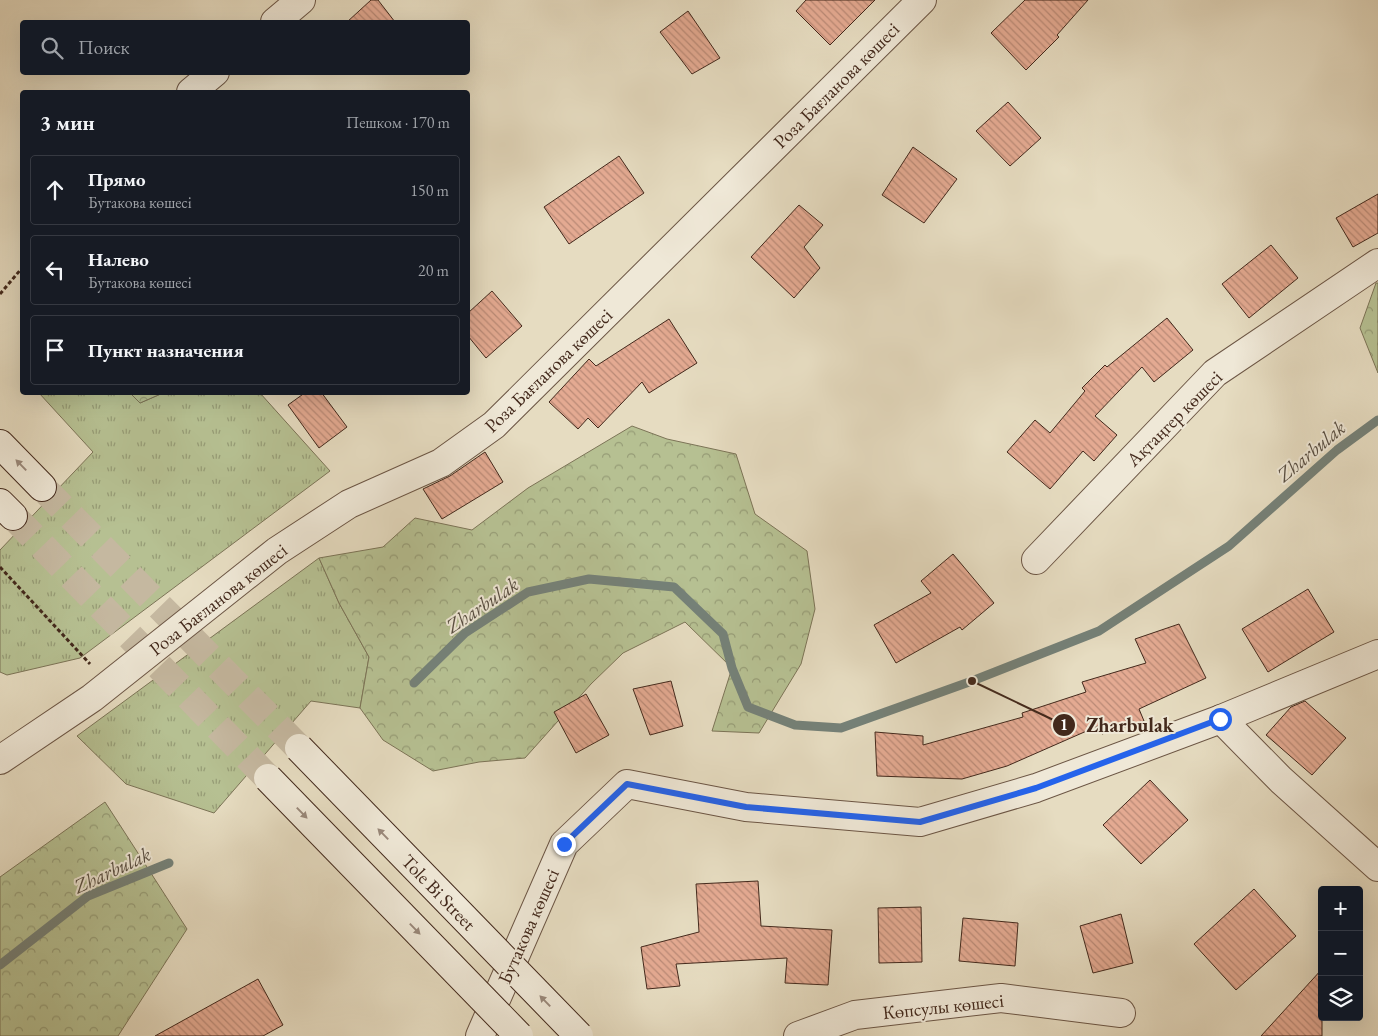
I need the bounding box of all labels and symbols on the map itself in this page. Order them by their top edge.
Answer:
street label: Роза Бағланова көшесі [768,17,905,154]
street label: Роза Бағланова көшесі [479,303,618,438]
street label: Ақтаңгер көшесі [1120,365,1228,473]
water label: Zharbulak [1270,415,1351,488]
one-way arrow [15,460,27,472]
street label: Роза Бағланова көшесі [144,537,293,661]
water label: Zharbulak [440,571,523,639]
callout: Zharbulak [1051,707,1184,742]
route start [1209,708,1232,731]
text: Zharbulak [1086,712,1175,738]
text: 1 [1060,715,1068,734]
one-way arrow [296,806,308,818]
one-way arrow [377,828,389,840]
route end [553,833,576,856]
water label: Zharbulak [68,841,155,900]
street label: Tole Bi Street [396,849,481,936]
street label: Бутакова көшесі [492,865,565,988]
one-way arrow [409,923,421,935]
street label: Көпсулы көшесі [881,988,1005,1025]
one-way arrow [539,995,551,1007]

